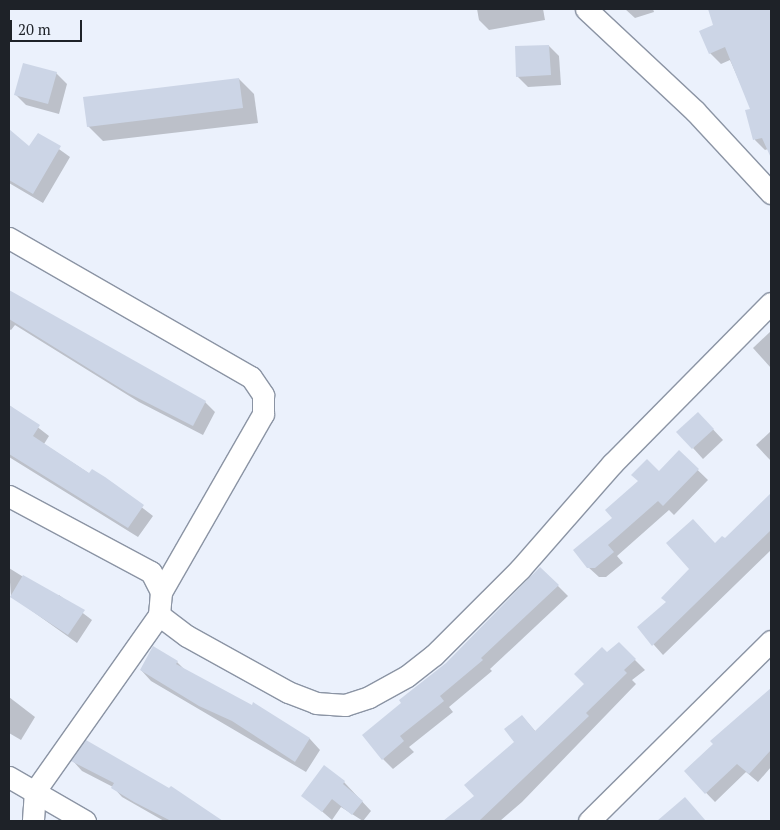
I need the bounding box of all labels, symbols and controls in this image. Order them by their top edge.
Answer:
scale bar [12,10,85,42]
text: 20 m [18,19,51,39]

